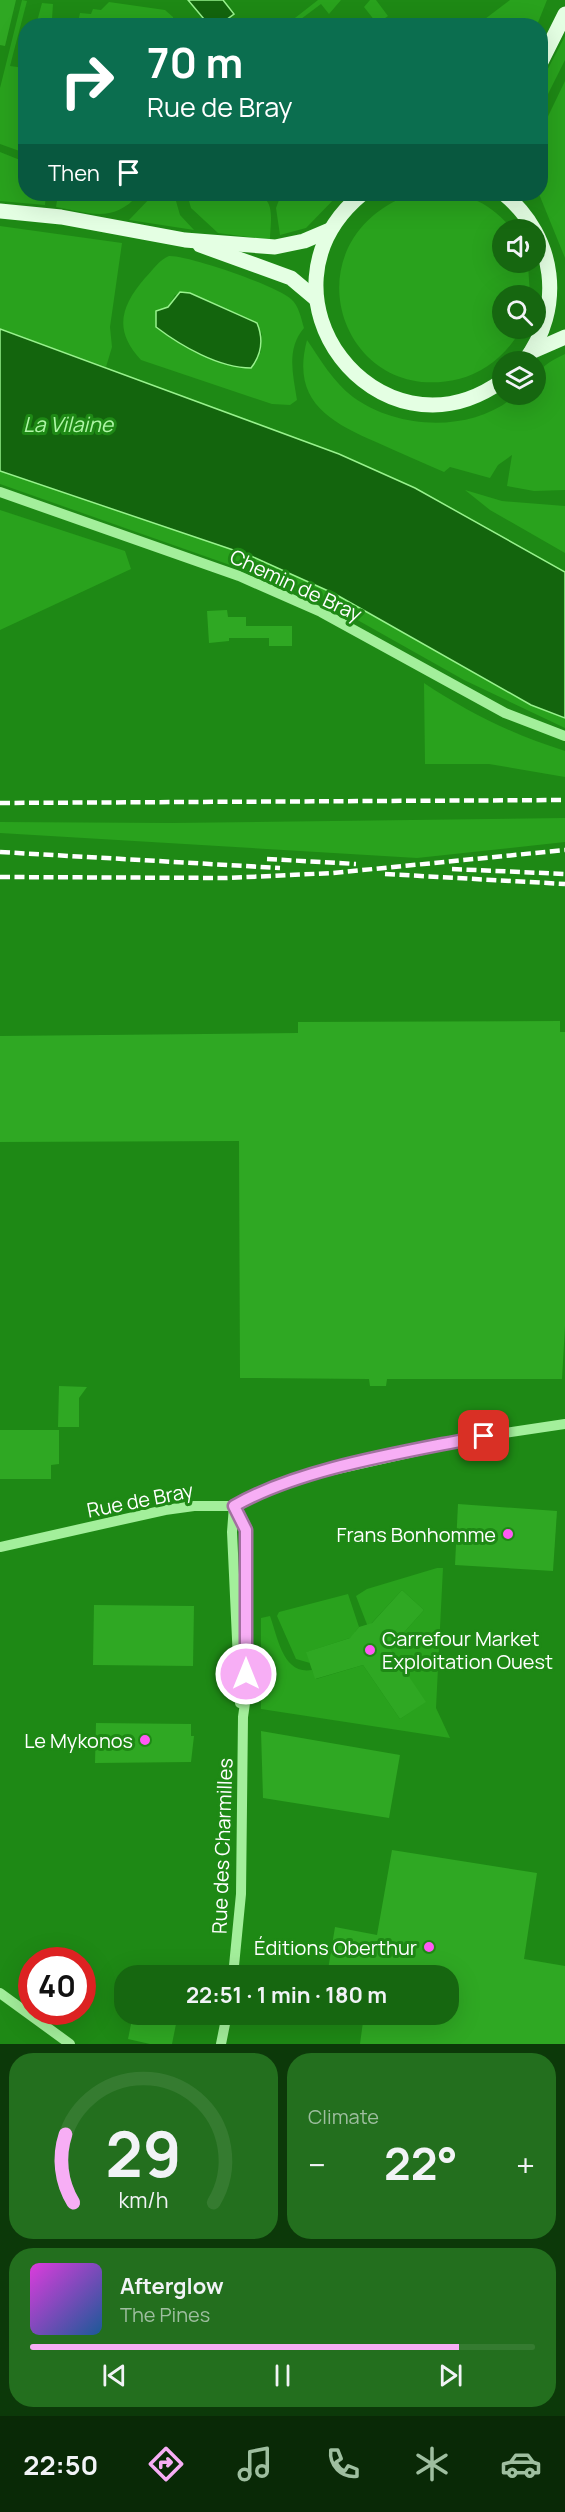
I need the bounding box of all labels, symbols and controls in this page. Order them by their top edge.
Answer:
text: 70 m [147,33,243,91]
icon: right [48,42,126,120]
text: Rue de Bray [147,88,293,125]
icon: arrive [112,156,145,189]
text: Then [48,158,100,188]
map controls [492,219,546,405]
button: sound [492,219,546,273]
button: search [492,285,546,339]
button: layers [492,351,546,405]
water label: La Vilaine [23,410,115,438]
street label: Chemin de Bray [226,543,367,628]
pin [458,1410,509,1461]
icon: arrive [467,1419,500,1452]
street label: Rue de Bray [84,1476,196,1524]
place label: Frans Bonhomme [336,1521,496,1548]
marker: Frans Bonhomme [501,1527,515,1541]
place label: Carrefour Market Exploitation Ouest [382,1625,553,1675]
position arrow [214,1642,278,1706]
marker: Carrefour Market Exploitation Ouest [363,1643,377,1657]
place label: Le Mykonos [24,1727,133,1754]
marker: Le Mykonos [138,1733,152,1747]
street label: Rue des Charmilles [205,1758,239,1934]
place label: Éditions Oberthur [254,1934,417,1961]
marker: Éditions Oberthur [422,1940,436,1954]
speed limit sign: 40 [18,1947,96,2025]
text: 22:51 · 1 min · 180 m [186,1980,387,2010]
text: Climate [308,2103,379,2130]
text: 29 [106,2110,181,2196]
text: 22° [384,2132,458,2194]
text: − [308,2142,326,2187]
text: + [516,2142,535,2187]
text: km/h [119,2185,168,2214]
text: Afterglow [120,2271,224,2301]
text: The Pines [120,2301,210,2328]
icon: previous [98,2359,131,2392]
icon: pause [266,2359,299,2392]
icon: next [434,2359,467,2392]
icon: directions [145,2443,187,2485]
icon: music [234,2443,276,2485]
icon: phone [322,2443,364,2485]
icon: climate [411,2443,453,2485]
icon: car [500,2443,542,2485]
text: 22:50 [23,2446,98,2483]

